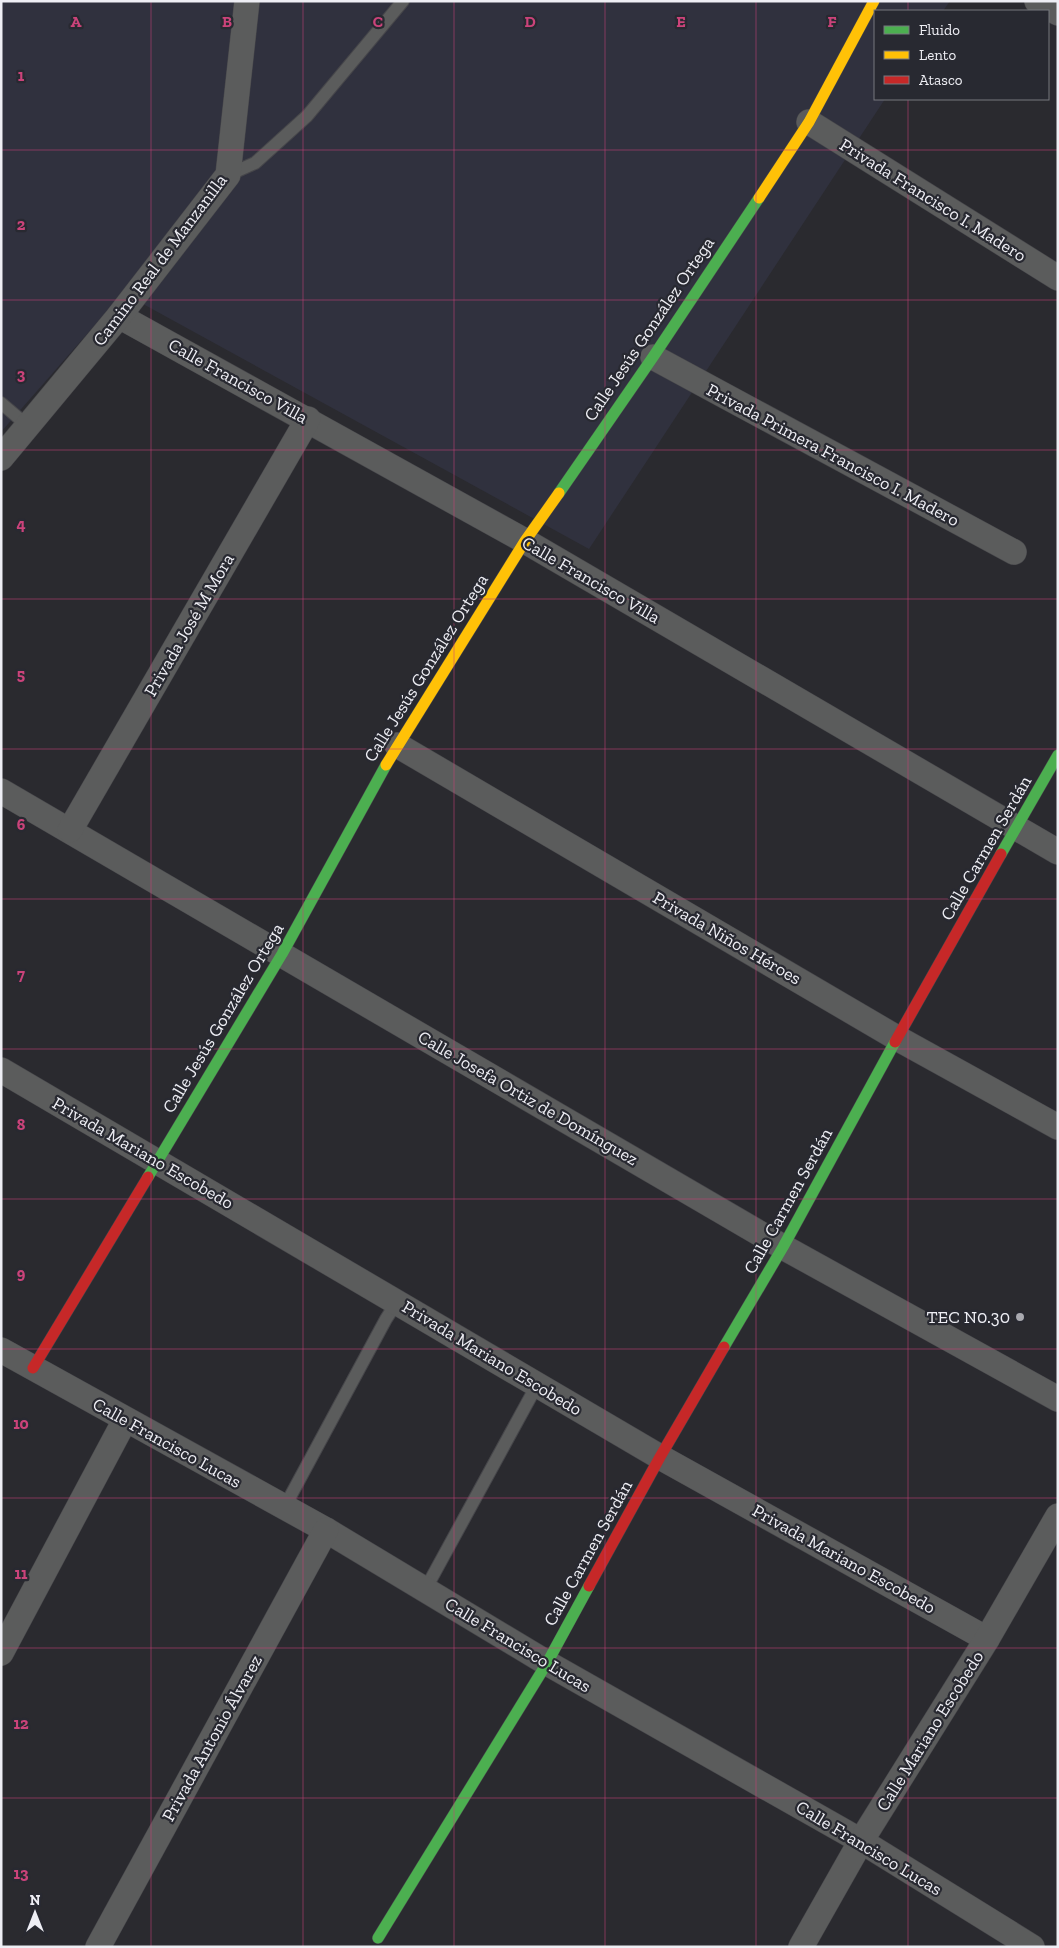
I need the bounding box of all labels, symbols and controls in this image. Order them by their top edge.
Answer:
legend [874,10,1049,100]
text: A [71,12,82,31]
text: B [222,12,232,31]
text: C [373,12,383,31]
text: D [524,12,536,31]
text: E [676,12,686,31]
text: F [827,12,837,31]
text: Fluido [919,21,960,39]
text: Lento [919,46,956,64]
text: 1 [18,66,25,85]
text: Atasco [919,71,963,89]
street label: Privada Francisco I. Madero [836,133,1030,267]
street label: Camino Real de Manzanilla [88,170,232,350]
text: 2 [17,215,26,234]
street label: Calle Jesús González Ortega [579,232,719,425]
street label: Calle Francisco Villa [164,334,312,429]
text: 3 [17,365,26,384]
street label: Privada Primera Francisco I. Madero [703,379,963,531]
text: 4 [16,515,26,534]
street label: Calle Francisco Villa [518,531,664,629]
street label: Privada José M Mora [139,549,239,700]
street label: Calle Jesús González Ortega [359,570,493,766]
text: 5 [17,665,25,684]
street label: Calle Carmen Serdán [936,771,1037,924]
text: 6 [17,815,26,834]
street label: Privada Niños Héroes [649,887,805,989]
street label: Calle Jesús González Ortega [158,919,289,1117]
text: 7 [17,965,25,984]
street label: Calle Josefa Ortiz de Domínguez [414,1026,642,1170]
street label: Privada Mariano Escobedo [48,1092,238,1214]
text: 8 [17,1115,26,1134]
street label: Calle Carmen Serdán [739,1124,838,1278]
text: 9 [17,1264,26,1283]
street label: Privada Mariano Escobedo [398,1296,586,1420]
place label: TEC N0.30 [926,1306,1010,1328]
marker: TEC N0.30 [1014,1311,1026,1323]
street label: Calle Francisco Lucas [89,1393,245,1493]
text: 10 [13,1414,29,1433]
street label: Calle Carmen Serdán [539,1476,638,1630]
street label: Privada Mariano Escobedo [749,1500,939,1618]
text: 11 [15,1564,28,1583]
street label: Calle Francisco Lucas [441,1593,595,1697]
street label: Calle Mariano Escobedo [872,1647,988,1815]
street label: Privada Antonio Álvarez [157,1651,267,1825]
text: 12 [13,1714,29,1733]
street label: Calle Francisco Lucas [792,1796,946,1900]
text: 13 [14,1864,29,1883]
north arrow [10,1888,60,1938]
text: N [30,1892,41,1909]

